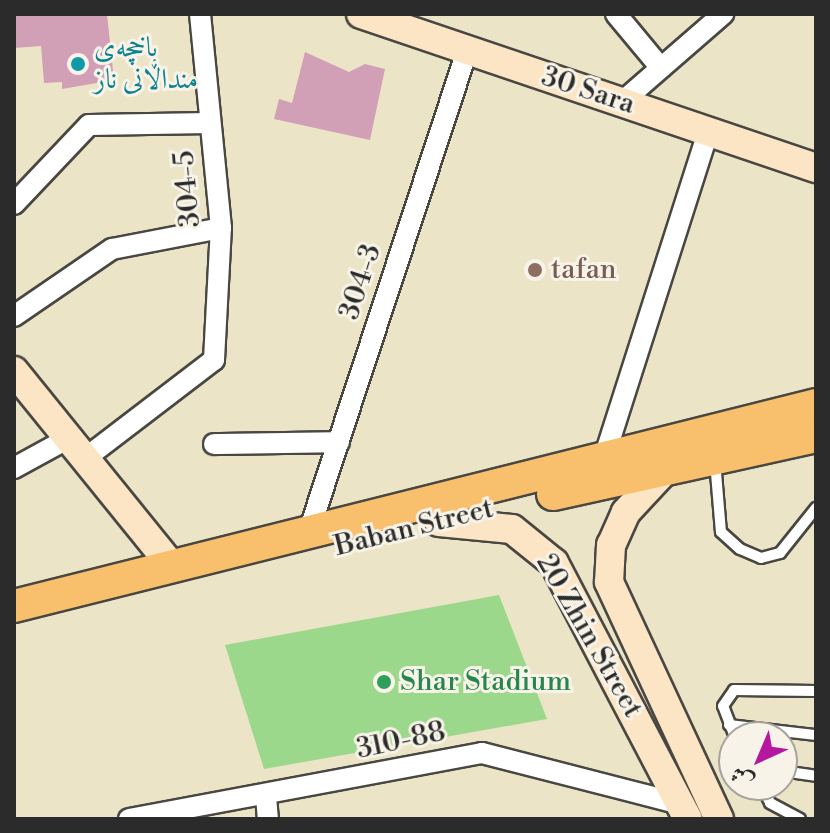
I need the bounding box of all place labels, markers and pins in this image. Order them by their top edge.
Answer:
place label: باخچەی منداڵانی ناز [94,31,198,97]
marker: باخچەی منداڵانی ناز [69,55,87,73]
place label: tafan [551,253,617,287]
marker: tafan [526,261,544,279]
place label: Shar Stadium [400,665,571,699]
marker: Shar Stadium [375,673,393,691]

